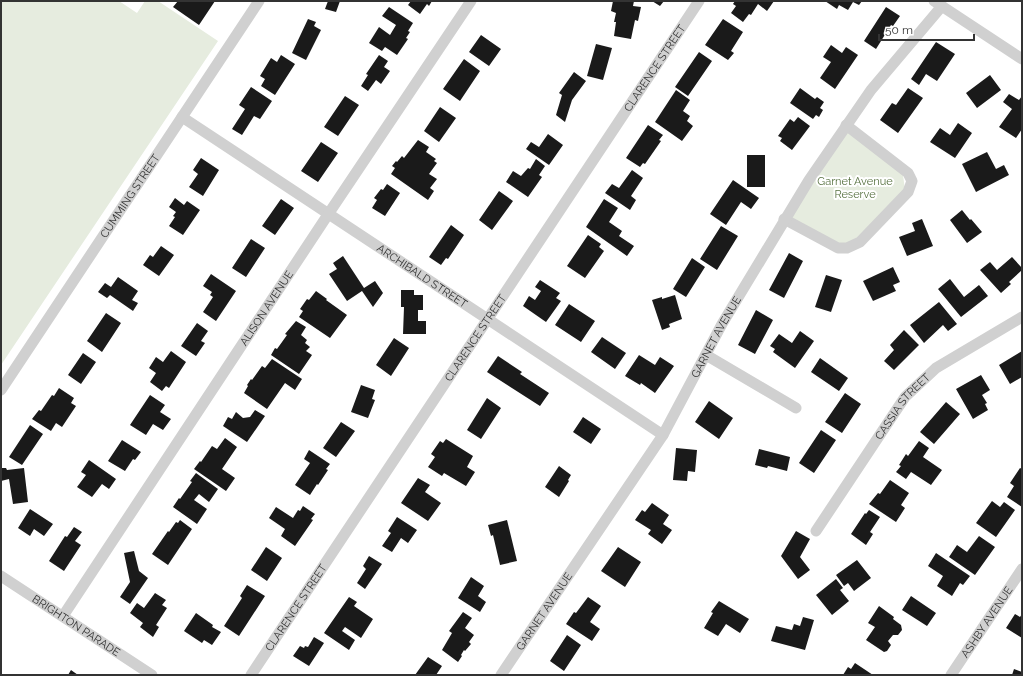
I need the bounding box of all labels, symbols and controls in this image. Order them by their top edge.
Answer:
scale bar [879,16,974,42]
street label: CLARENCE STREET [621,22,689,114]
text: 50 m [885,23,913,37]
street label: CUMMING STREET [98,152,163,240]
park label: Garnet Avenue Reserve [817,175,893,201]
street label: ARCHIBALD STREET [374,242,470,311]
street label: ALISON AVENUE [237,268,296,348]
street label: CLARENCE STREET [442,292,509,384]
street label: GARNET AVENUE [689,294,744,380]
street label: CASSIA STREET [873,371,933,442]
street label: CLARENCE STREET [263,562,330,654]
street label: GARNET AVENUE [514,570,576,653]
street label: ASHBY AVENUE [959,584,1016,660]
street label: BRIGHTON PARADE [30,592,123,659]

